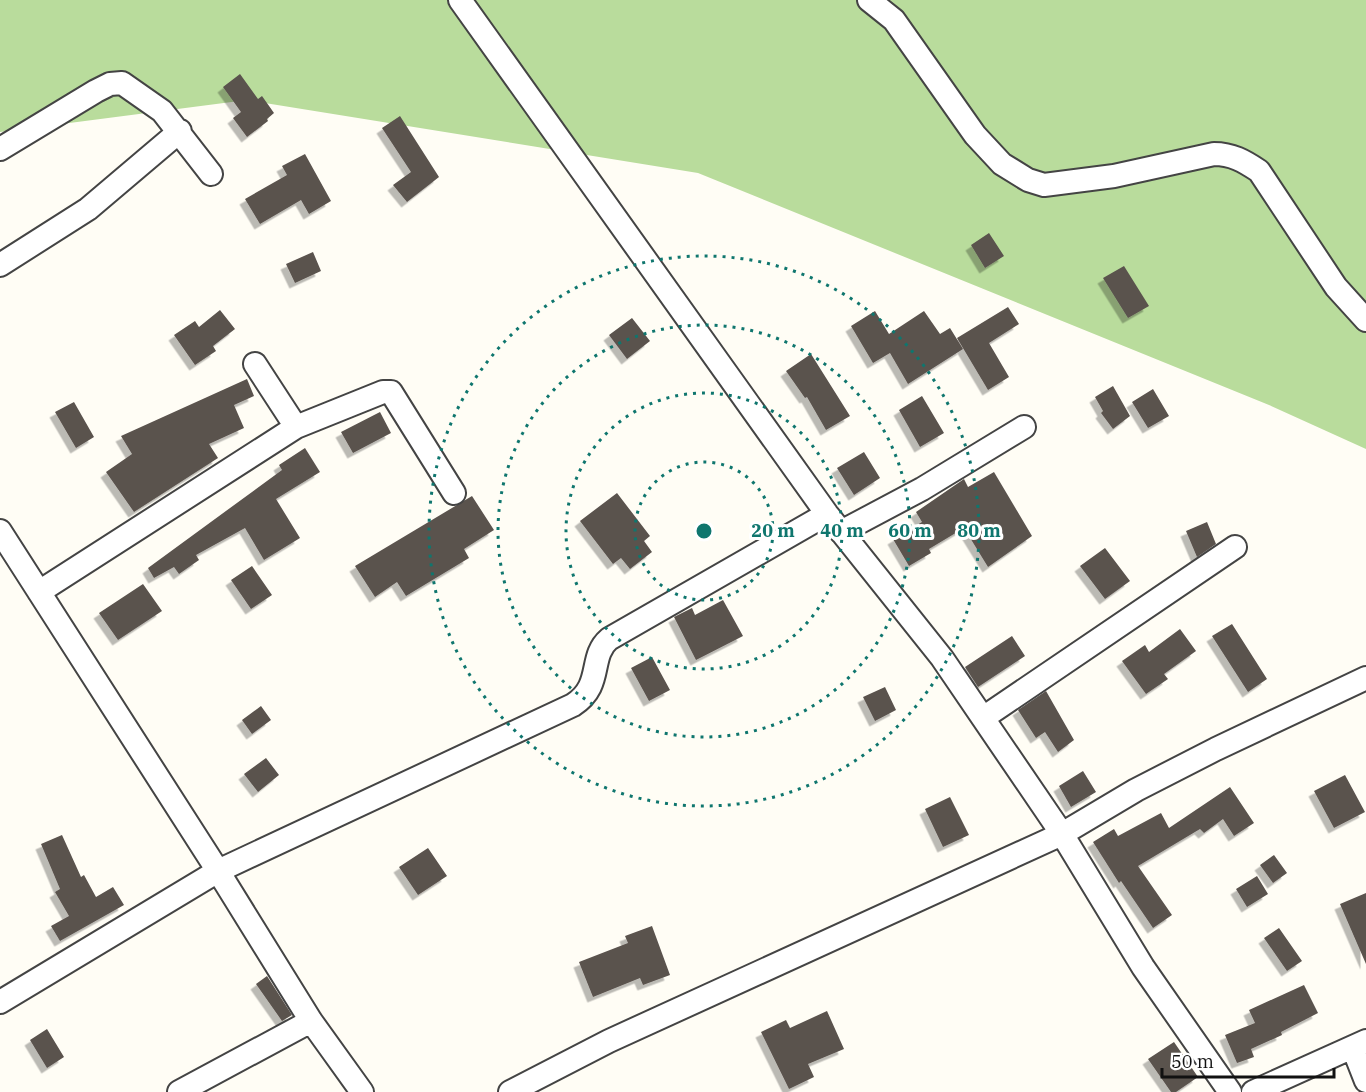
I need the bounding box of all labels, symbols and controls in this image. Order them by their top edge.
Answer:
text: 20 m [751,519,795,542]
text: 40 m [820,519,864,542]
text: 60 m [888,519,932,542]
text: 80 m [957,519,1001,542]
centre of rings [694,521,714,541]
scale bar [1162,1041,1334,1079]
text: 50 m [1171,1050,1214,1073]

